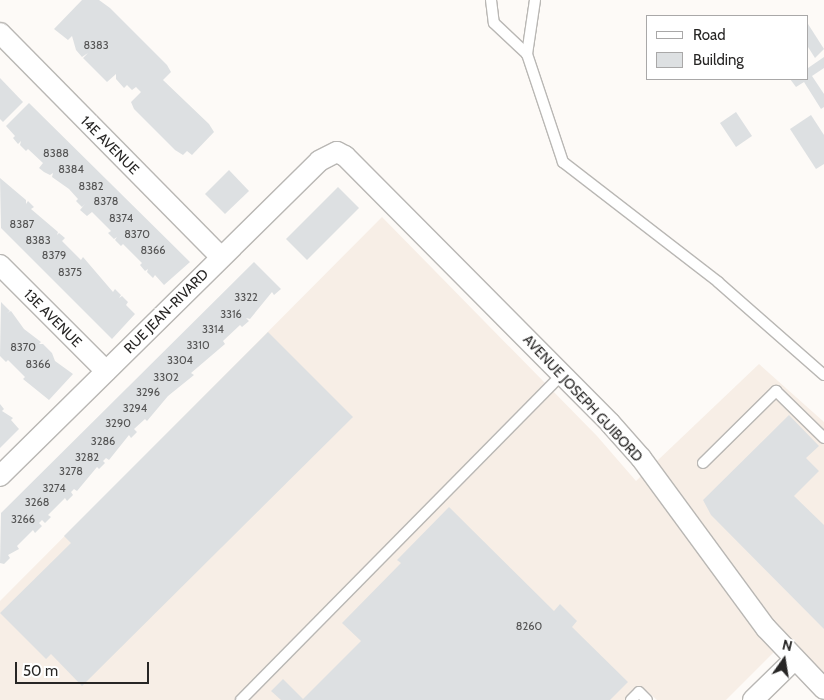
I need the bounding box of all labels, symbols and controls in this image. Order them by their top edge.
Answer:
legend [646,15,809,80]
text: Road [693,26,726,44]
house number: 8383 [83,38,109,52]
text: Building [693,51,744,69]
street label: 14E AVENUE [77,112,143,178]
house number: 8388 [43,146,69,160]
house number: 8384 [58,162,84,176]
house number: 8382 [78,179,104,193]
house number: 8378 [94,194,118,208]
house number: 8374 [109,211,133,225]
house number: 8387 [10,217,34,231]
house number: 8370 [124,227,150,241]
house number: 8383 [25,233,51,247]
house number: 8366 [140,243,166,257]
house number: 8379 [42,248,66,262]
house number: 8375 [58,265,82,279]
street label: RUE JEAN-RIVARD [120,265,212,357]
street label: 13E AVENUE [21,286,85,350]
house number: 3322 [234,290,258,304]
house number: 3316 [220,307,242,321]
house number: 3314 [202,322,224,336]
street label: AVENUE JOSEPH GUIBORD [520,331,646,465]
house number: 3310 [186,338,210,352]
house number: 8370 [10,340,36,354]
house number: 3304 [167,353,193,367]
house number: 8366 [25,357,51,371]
house number: 3302 [153,370,179,384]
house number: 3296 [136,385,160,399]
house number: 3294 [123,401,147,415]
house number: 3290 [105,416,131,430]
house number: 3286 [91,434,115,448]
house number: 3282 [75,450,99,464]
house number: 3278 [59,464,83,478]
house number: 3274 [42,481,66,495]
house number: 3268 [25,495,49,509]
house number: 3266 [11,512,35,526]
house number: 8260 [516,619,542,633]
north arrow [759,635,809,685]
text: N [781,636,794,655]
scale bar [18,652,151,684]
text: 50 m [23,662,58,680]

